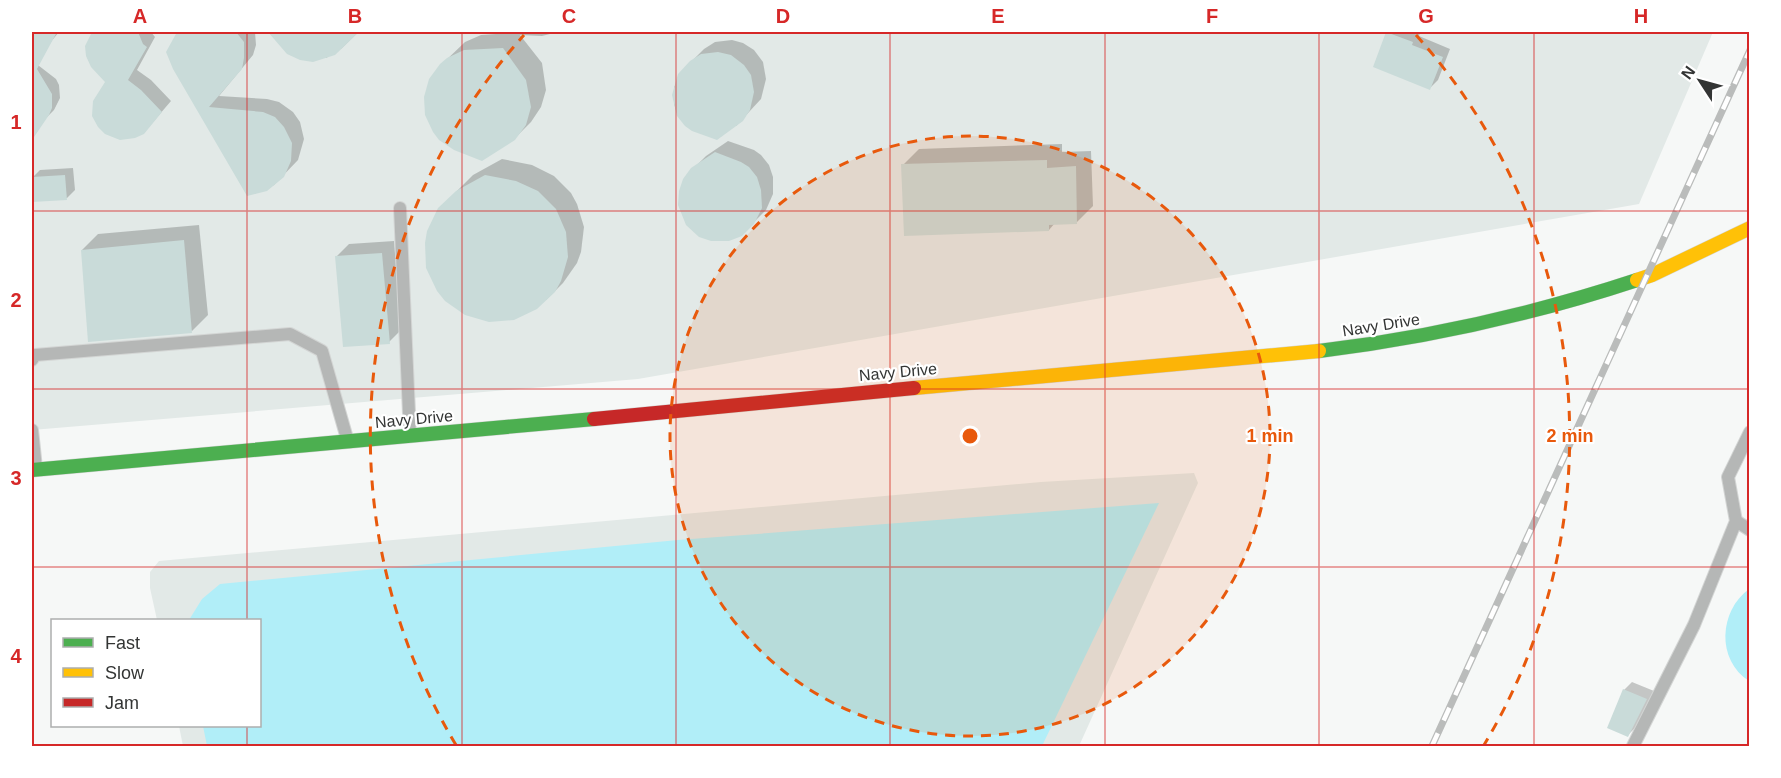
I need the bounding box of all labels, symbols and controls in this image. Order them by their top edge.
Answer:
text: A [133,5,147,27]
text: B [348,5,362,27]
text: C [562,5,576,27]
text: D [776,5,790,27]
text: E [991,5,1005,27]
text: F [1206,5,1218,27]
text: G [1418,5,1434,27]
text: H [1634,5,1648,27]
north arrow [1670,51,1730,111]
text: N [1678,63,1699,82]
text: 1 [10,111,22,133]
text: 2 [10,289,22,311]
street label: Navy Drive [1341,310,1421,340]
street label: Navy Drive [858,360,938,384]
street label: Navy Drive [374,407,454,431]
centre of rings [960,426,980,446]
text: 1 min [1246,426,1294,446]
text: 2 min [1546,426,1594,446]
text: 3 [10,467,22,489]
legend [51,619,261,727]
text: Fast [105,633,140,653]
text: 4 [10,645,22,667]
text: Slow [105,663,145,683]
text: Jam [105,693,139,713]

